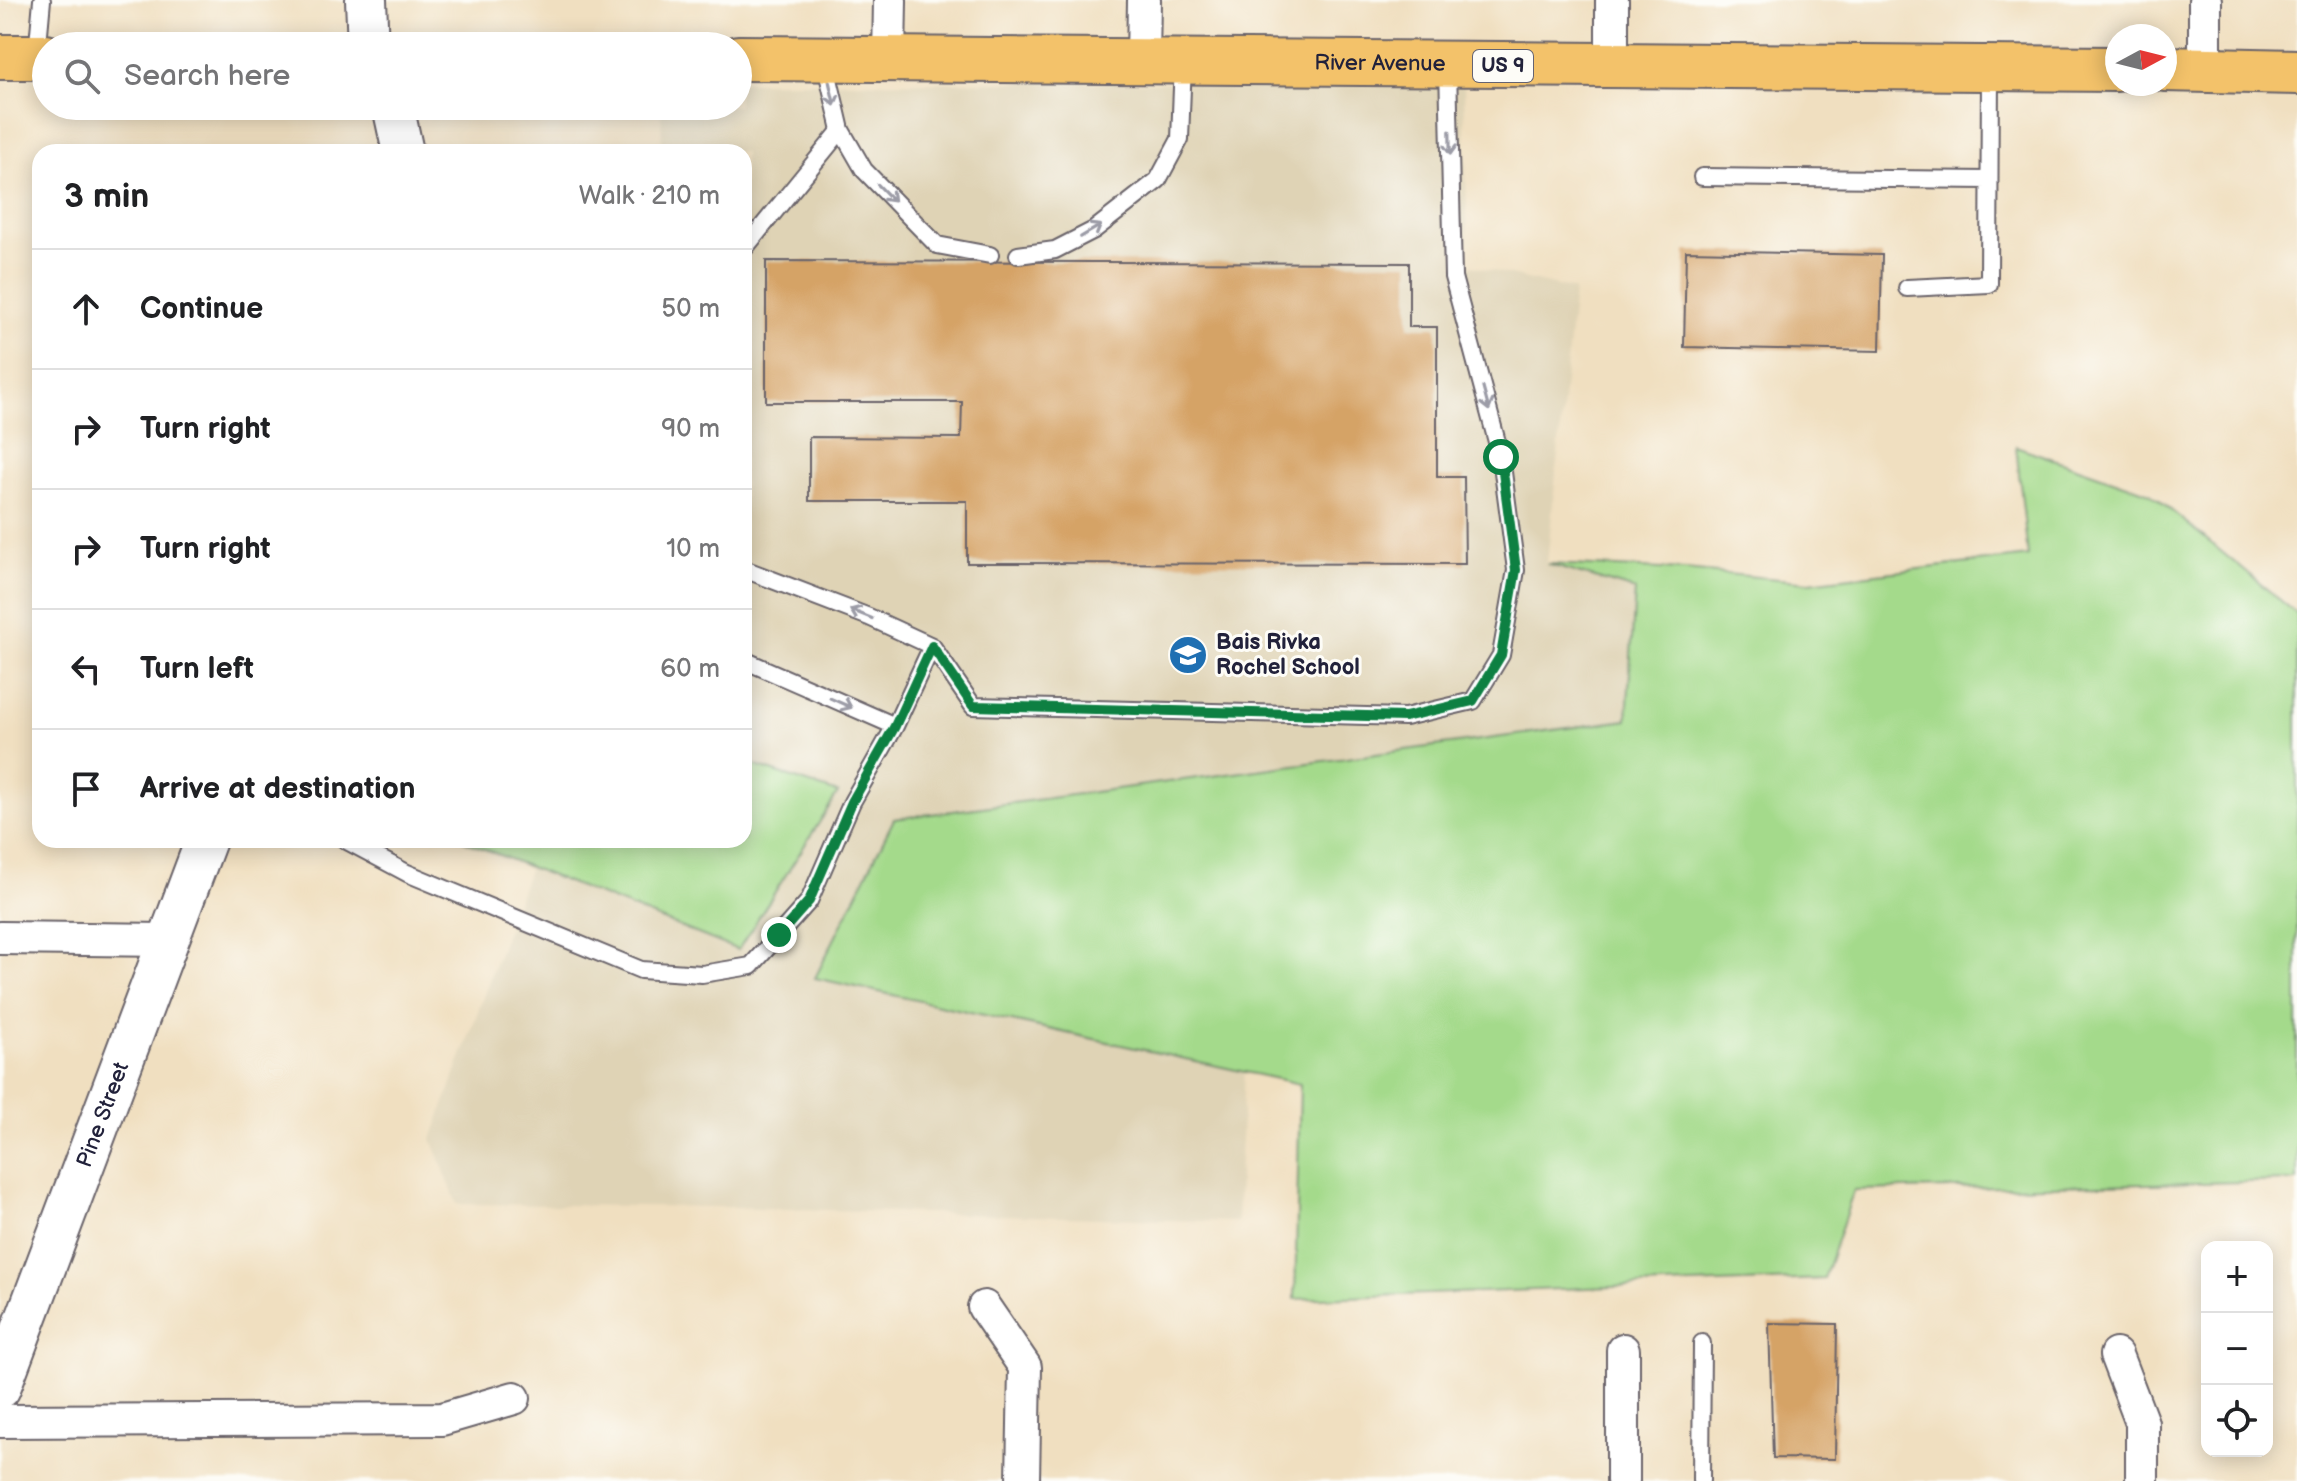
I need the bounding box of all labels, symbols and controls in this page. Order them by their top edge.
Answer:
north arrow [2105,24,2177,96]
search box [32,32,752,120]
street label: River Avenue [1314,49,1446,77]
road number: US 9 [1473,50,1533,82]
icon: search [60,54,104,98]
text: Search here [124,58,290,94]
one-way arrow [826,81,841,107]
one-way arrow [1442,129,1458,156]
text: 3 min [64,176,149,217]
text: Walk · 210 m [579,181,720,212]
one-way arrow [876,183,895,202]
one-way arrow [1079,223,1101,239]
icon: ahead [64,287,108,331]
text: Continue [140,291,263,327]
text: 50 m [661,294,720,325]
one-way arrow [1479,385,1494,411]
icon: right [64,407,108,451]
text: Turn right [140,411,271,447]
text: 90 m [661,414,720,445]
route start [1483,439,1519,475]
icon: right [64,527,108,571]
text: Turn right [140,531,271,567]
text: 10 m [666,534,720,565]
one-way arrow [849,606,874,620]
place label: Bais Rivka Rochel School [1216,629,1360,681]
school or university icon: Bais Rivka Rochel School [1167,634,1209,676]
icon: left [64,647,108,691]
text: Turn left [140,651,254,687]
text: 60 m [660,654,720,685]
one-way arrow [828,696,853,711]
icon: arrive [64,767,108,811]
text: Arrive at destination [140,771,416,807]
route end [761,917,797,953]
street label: Pine Street [71,1058,135,1171]
map controls [2201,1241,2273,1457]
button: + [2201,1241,2273,1313]
button: − [2201,1313,2273,1385]
button: locate [2201,1385,2273,1457]

